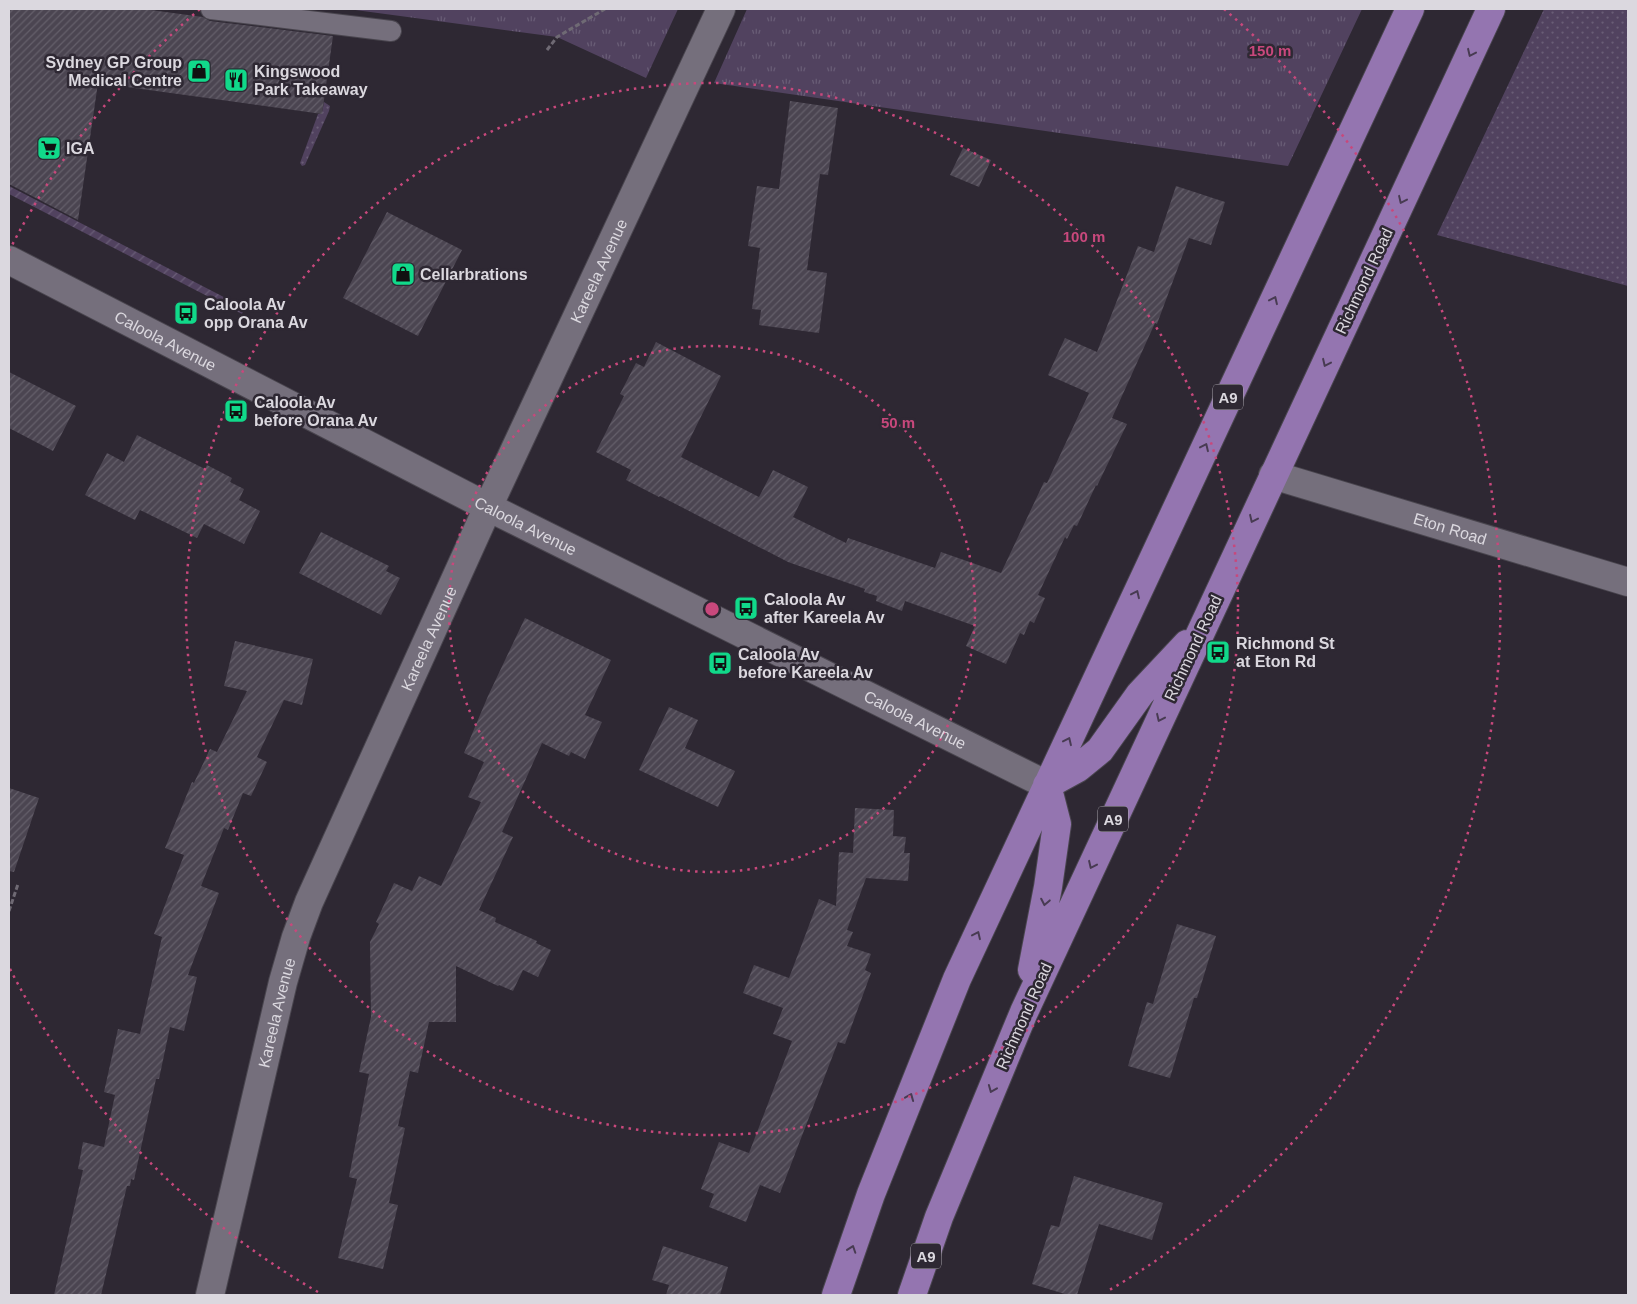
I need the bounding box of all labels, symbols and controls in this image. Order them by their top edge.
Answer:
text: 150 m [1249,42,1291,59]
one-way arrow [1466,48,1477,57]
place label: Sydney GP Group Medical Centre [45,54,182,89]
shop icon: Sydney GP Group Medical Centre [186,58,212,84]
place label: Kingswood Park Takeaway [254,63,368,98]
restaurant icon: Kingswood Park Takeaway [223,67,249,93]
supermarket icon: IGA [36,135,62,161]
place label: IGA [66,140,95,157]
one-way arrow [1398,195,1408,204]
street label: Kareela Avenue [567,216,630,325]
street label: Richmond Road [1332,225,1396,337]
text: 100 m [1063,228,1105,245]
shop icon: Cellarbrations [390,261,416,287]
place label: Cellarbrations [420,266,528,283]
place label: Caloola Av opp Orana Av [204,296,308,331]
one-way arrow [1268,296,1278,305]
bus stop icon: Caloola Av opp Orana Av [173,300,199,326]
street label: Caloola Avenue [112,307,219,374]
one-way arrow [1321,358,1332,367]
road number: A9 [1213,384,1243,410]
place label: Caloola Av before Orana Av [254,394,377,429]
bus stop icon: Caloola Av before Orana Av [223,398,249,424]
text: 50 m [881,414,915,431]
one-way arrow [1199,443,1209,452]
street label: Caloola Avenue [472,493,580,558]
street label: Eton Road [1411,509,1489,547]
one-way arrow [1248,514,1259,523]
street label: Kareela Avenue [397,583,460,693]
one-way arrow [1130,590,1141,599]
place label: Caloola Av after Kareela Av [764,591,885,626]
street label: Richmond Road [1161,592,1225,704]
bus stop icon: Caloola Av after Kareela Av [733,595,759,621]
centre of rings [703,600,721,618]
place label: Richmond St at Eton Rd [1236,635,1335,670]
bus stop icon: Richmond St at Eton Rd [1205,639,1231,665]
place label: Caloola Av before Kareela Av [738,646,873,681]
bus stop icon: Caloola Av before Kareela Av [707,650,733,676]
street label: Caloola Avenue [861,687,969,752]
one-way arrow [1156,713,1167,722]
one-way arrow [1061,737,1072,746]
road number: A9 [1098,806,1128,832]
one-way arrow [1087,860,1098,869]
one-way arrow [1040,898,1051,906]
one-way arrow [971,931,982,940]
street label: Kareela Avenue [255,956,298,1069]
street label: Richmond Road [993,960,1055,1072]
one-way arrow [988,1085,998,1093]
one-way arrow [904,1094,914,1102]
road number: A9 [911,1244,941,1268]
one-way arrow [846,1245,856,1254]

